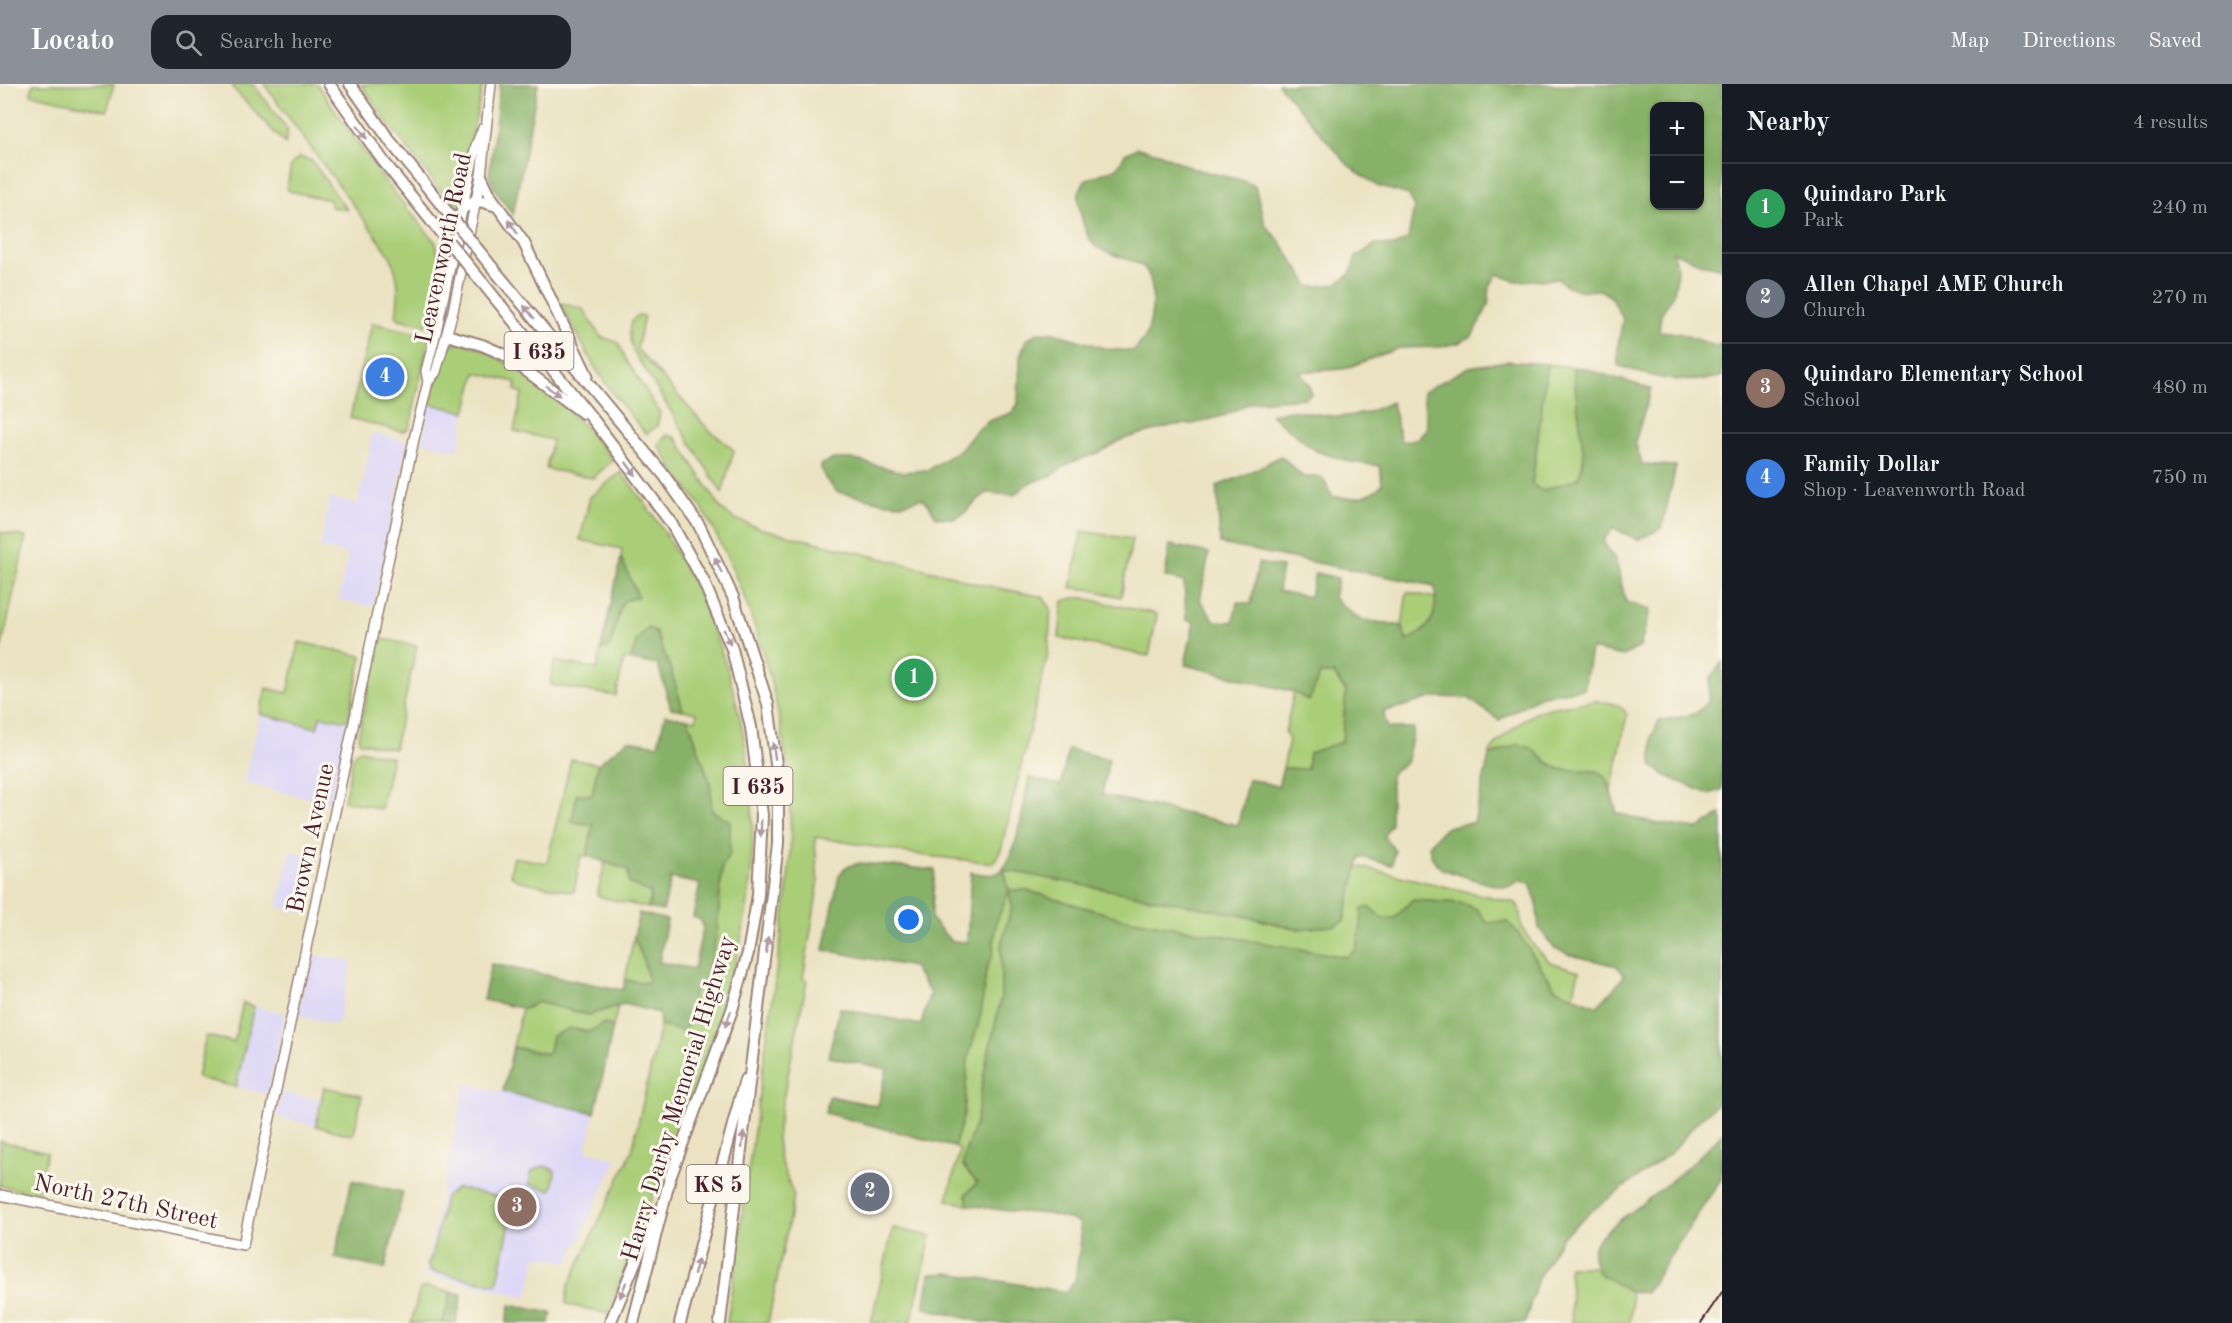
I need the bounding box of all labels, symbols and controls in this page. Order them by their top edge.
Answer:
search box [151,15,571,69]
icon: search [172,26,205,59]
text: Locato [30,28,115,56]
text: Search here [220,31,332,53]
text: Map [1950,31,1989,52]
text: Directions [2022,31,2116,52]
text: Saved [2149,31,2202,52]
map controls [1650,102,1704,210]
button: + [1650,102,1704,156]
text: Nearby [1746,110,1830,136]
text: 4 results [2133,113,2208,133]
one-way arrow [356,123,368,139]
street label: Leavenworth Road [413,151,477,346]
button: − [1650,156,1704,210]
text: Quindaro Park [1803,184,1947,206]
text: 1 [1760,198,1771,218]
text: 240 m [2152,198,2208,218]
text: Park [1803,211,1844,231]
one-way arrow [508,219,519,235]
text: Allen Chapel AME Church [1803,274,2064,296]
text: 2 [1760,288,1771,308]
text: 270 m [2152,288,2208,308]
text: Church [1803,301,1866,321]
one-way arrow [523,305,536,320]
road number: I 635 [504,332,574,370]
pin: 4 [366,354,404,400]
text: Quindaro Elementary School [1803,364,2084,386]
text: 3 [1760,378,1771,398]
text: 480 m [2152,378,2208,398]
one-way arrow [546,384,561,396]
text: School [1803,391,1860,411]
text: Family Dollar [1803,454,1939,476]
one-way arrow [624,461,636,476]
text: 4 [1760,468,1771,488]
text: 750 m [2152,468,2208,488]
text: Shop · Leavenworth Road [1803,481,2026,501]
one-way arrow [714,557,723,574]
one-way arrow [722,629,732,647]
pin: 1 [894,656,934,700]
one-way arrow [769,741,779,760]
street label: Brown Avenue [284,761,340,915]
road number: I 635 [724,767,792,805]
one-way arrow [756,819,766,838]
your location [894,905,923,934]
street label: Harry Darby Memorial Highway [619,933,741,1264]
one-way arrow [762,935,771,954]
one-way arrow [723,1011,733,1029]
one-way arrow [739,1130,748,1149]
road number: KS 5 [686,1165,750,1203]
pin: 2 [850,1170,890,1214]
street label: North 27th Street [31,1172,220,1234]
pin: 3 [498,1184,536,1230]
one-way arrow [691,1257,701,1276]
one-way arrow [618,1281,627,1299]

